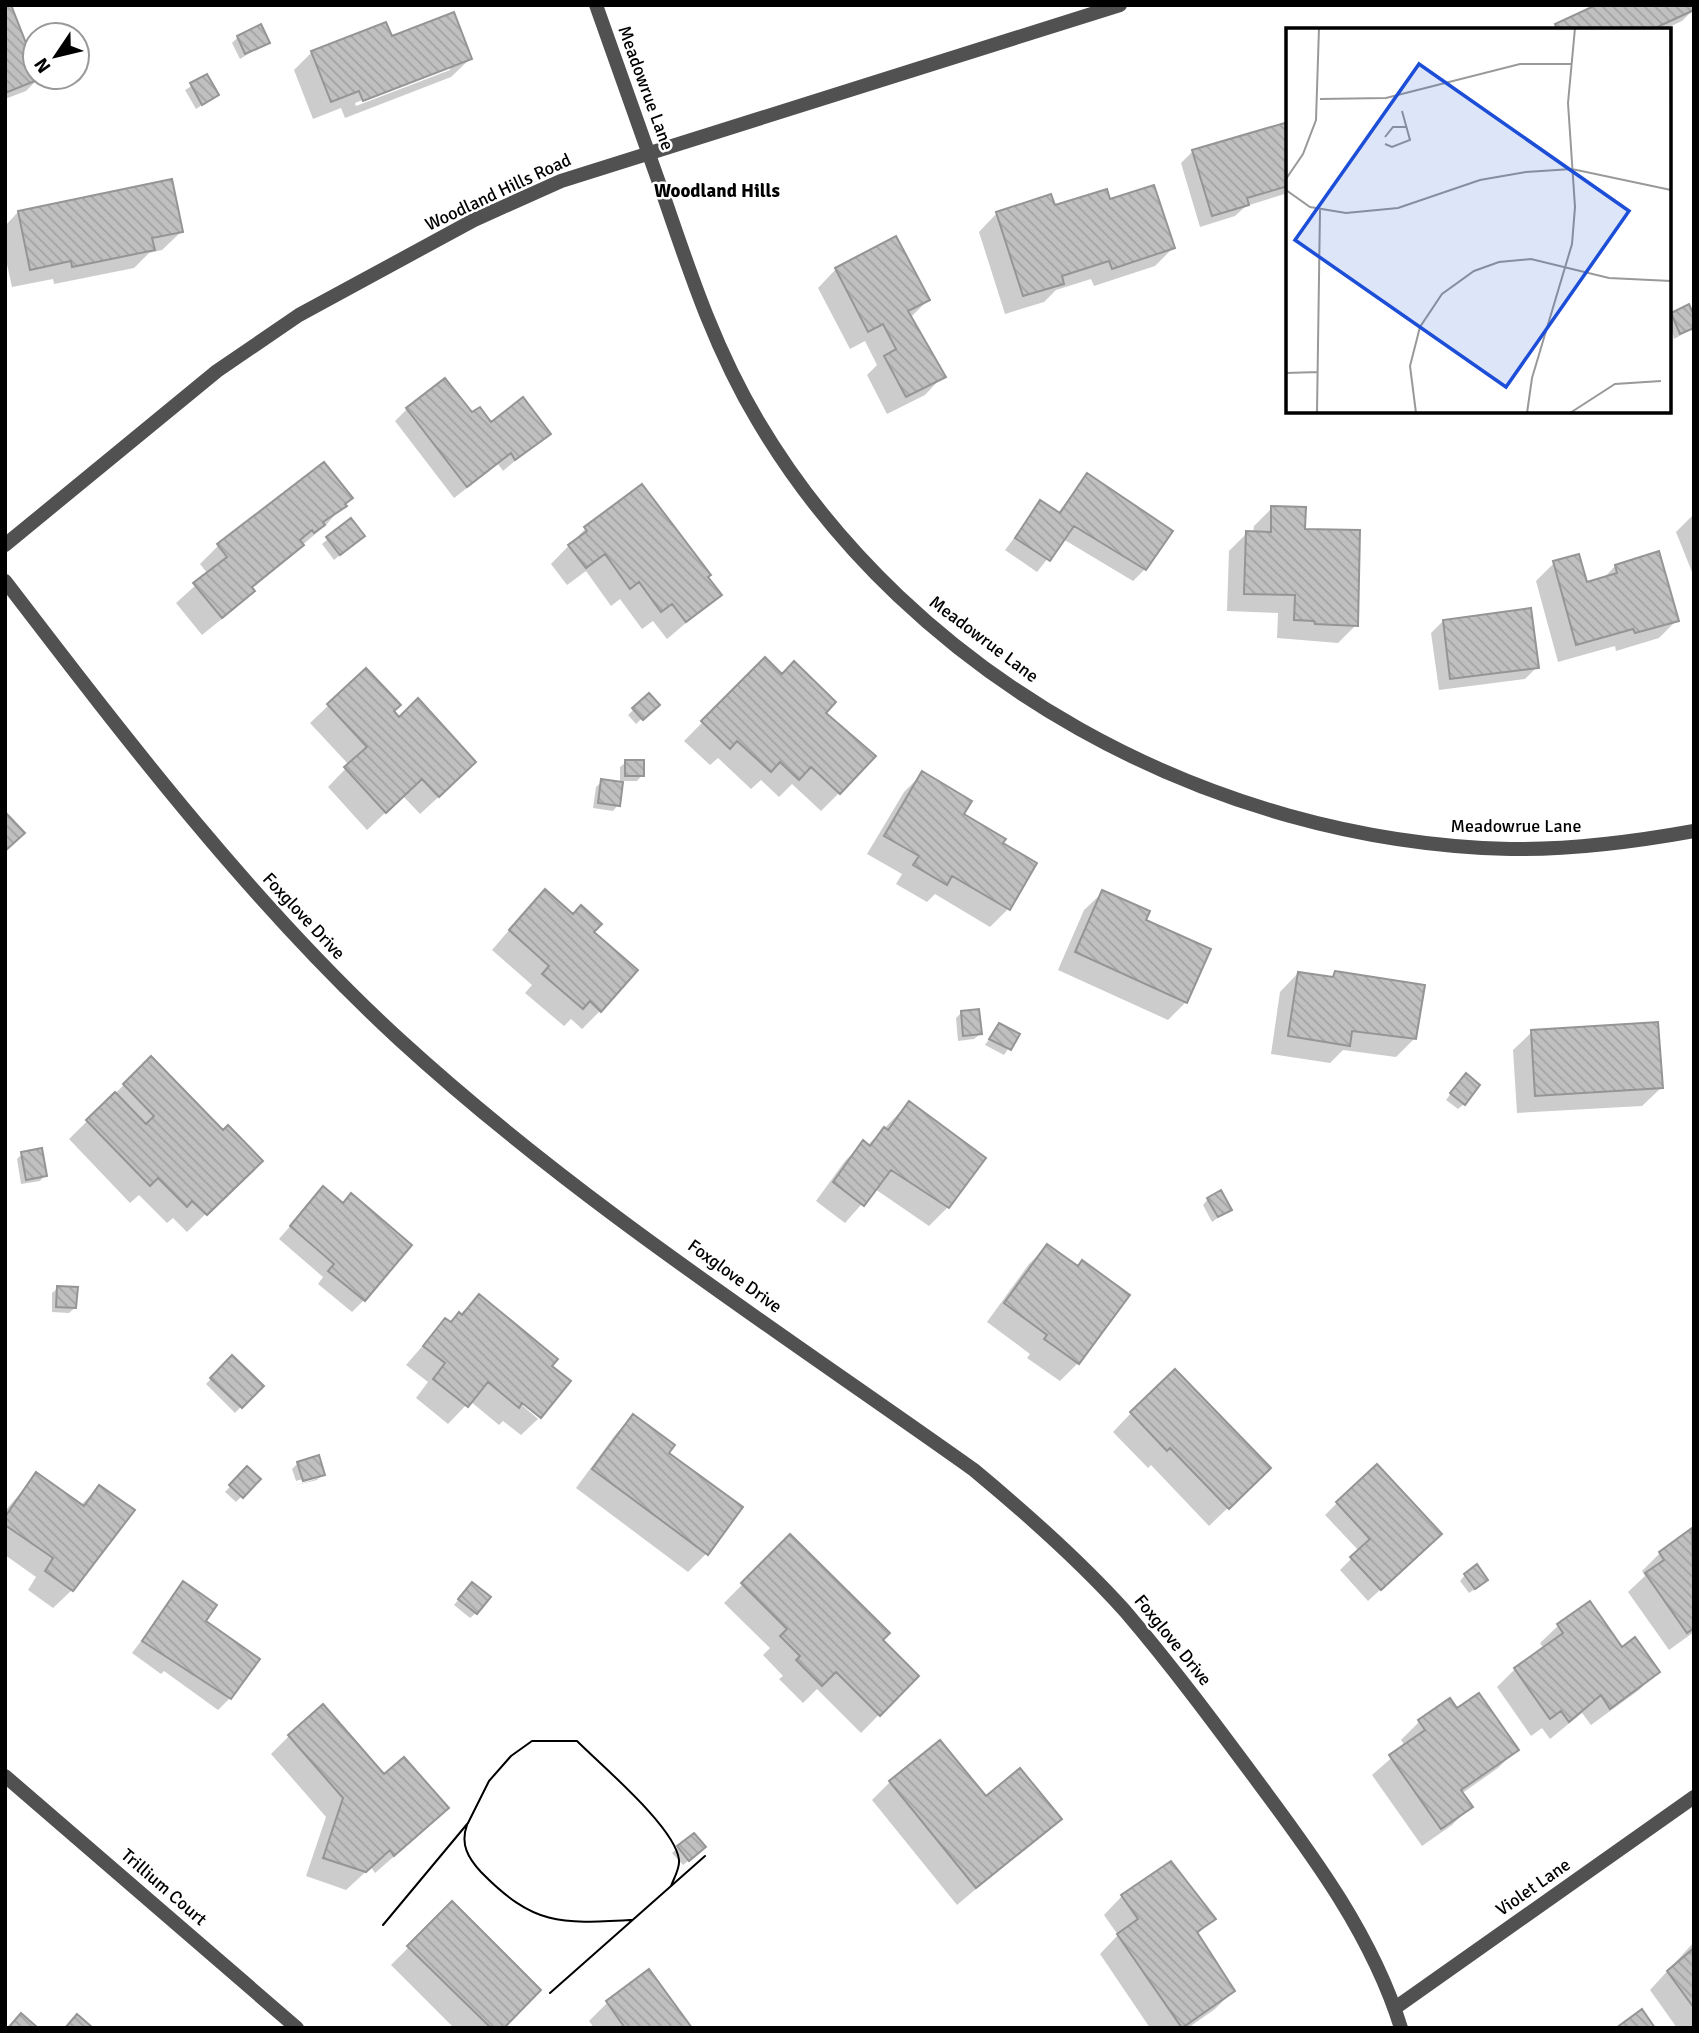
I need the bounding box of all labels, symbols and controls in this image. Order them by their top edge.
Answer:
north arrow [21,21,91,91]
street label: Meadowrue Lane [613,23,679,153]
inset map [1286,28,1671,413]
text: N [29,53,57,77]
street label: Woodland Hills Road [422,149,574,235]
district label: Woodland Hills [654,179,780,203]
street label: Meadowrue Lane [925,591,1043,687]
street label: Meadowrue Lane [1451,815,1581,837]
street label: Foxglove Drive [258,868,350,964]
street label: Foxglove Drive [684,1235,786,1317]
street label: Foxglove Drive [1130,1590,1216,1690]
street label: Trillium Court [117,1844,211,1930]
street label: Violet Lane [1491,1853,1575,1921]

